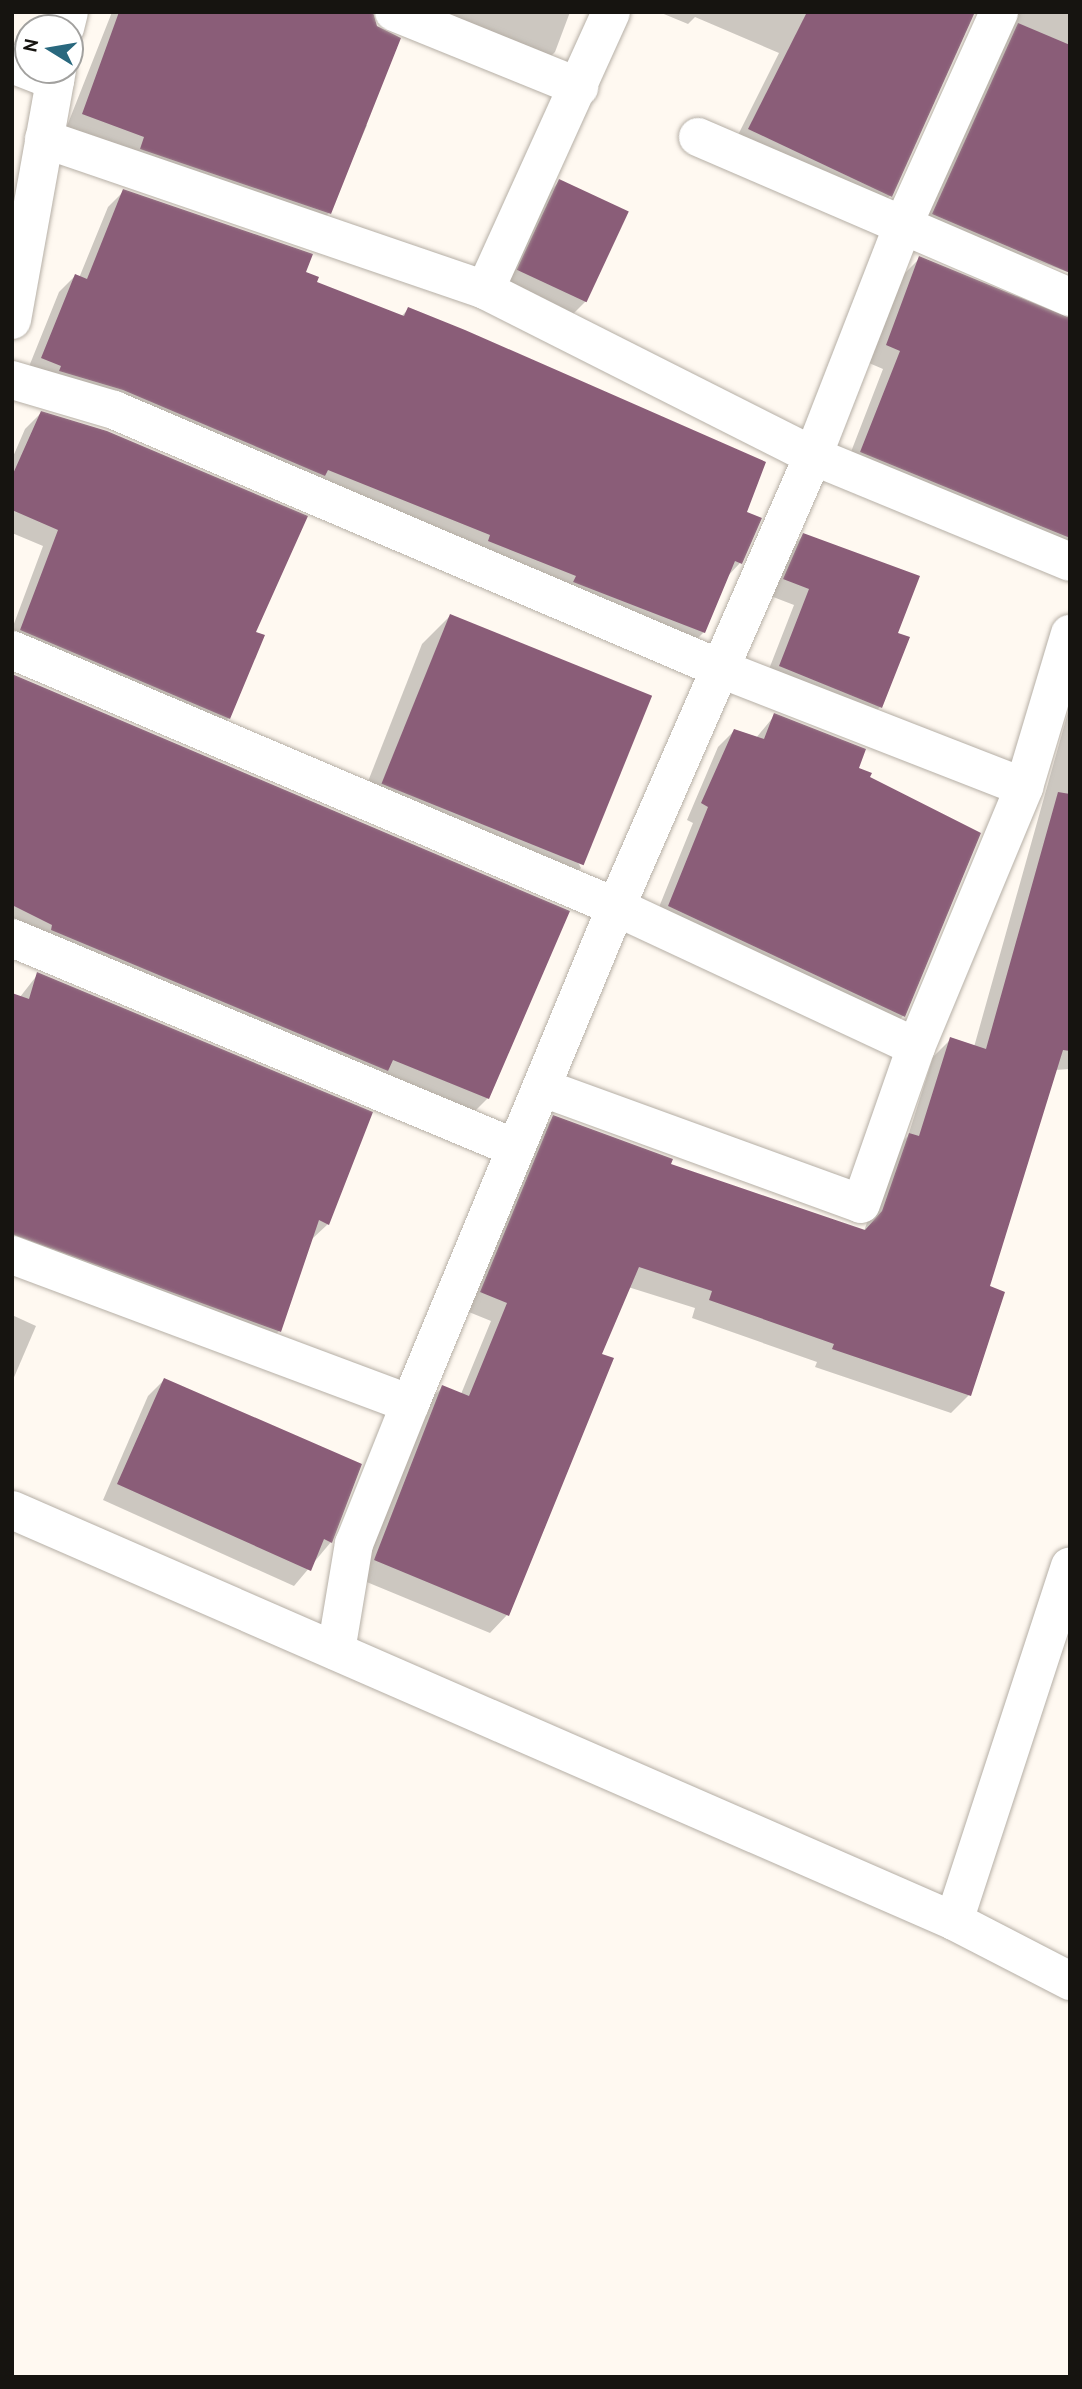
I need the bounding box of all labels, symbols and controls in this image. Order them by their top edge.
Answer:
north arrow [14,14,84,84]
text: N [17,37,43,54]

